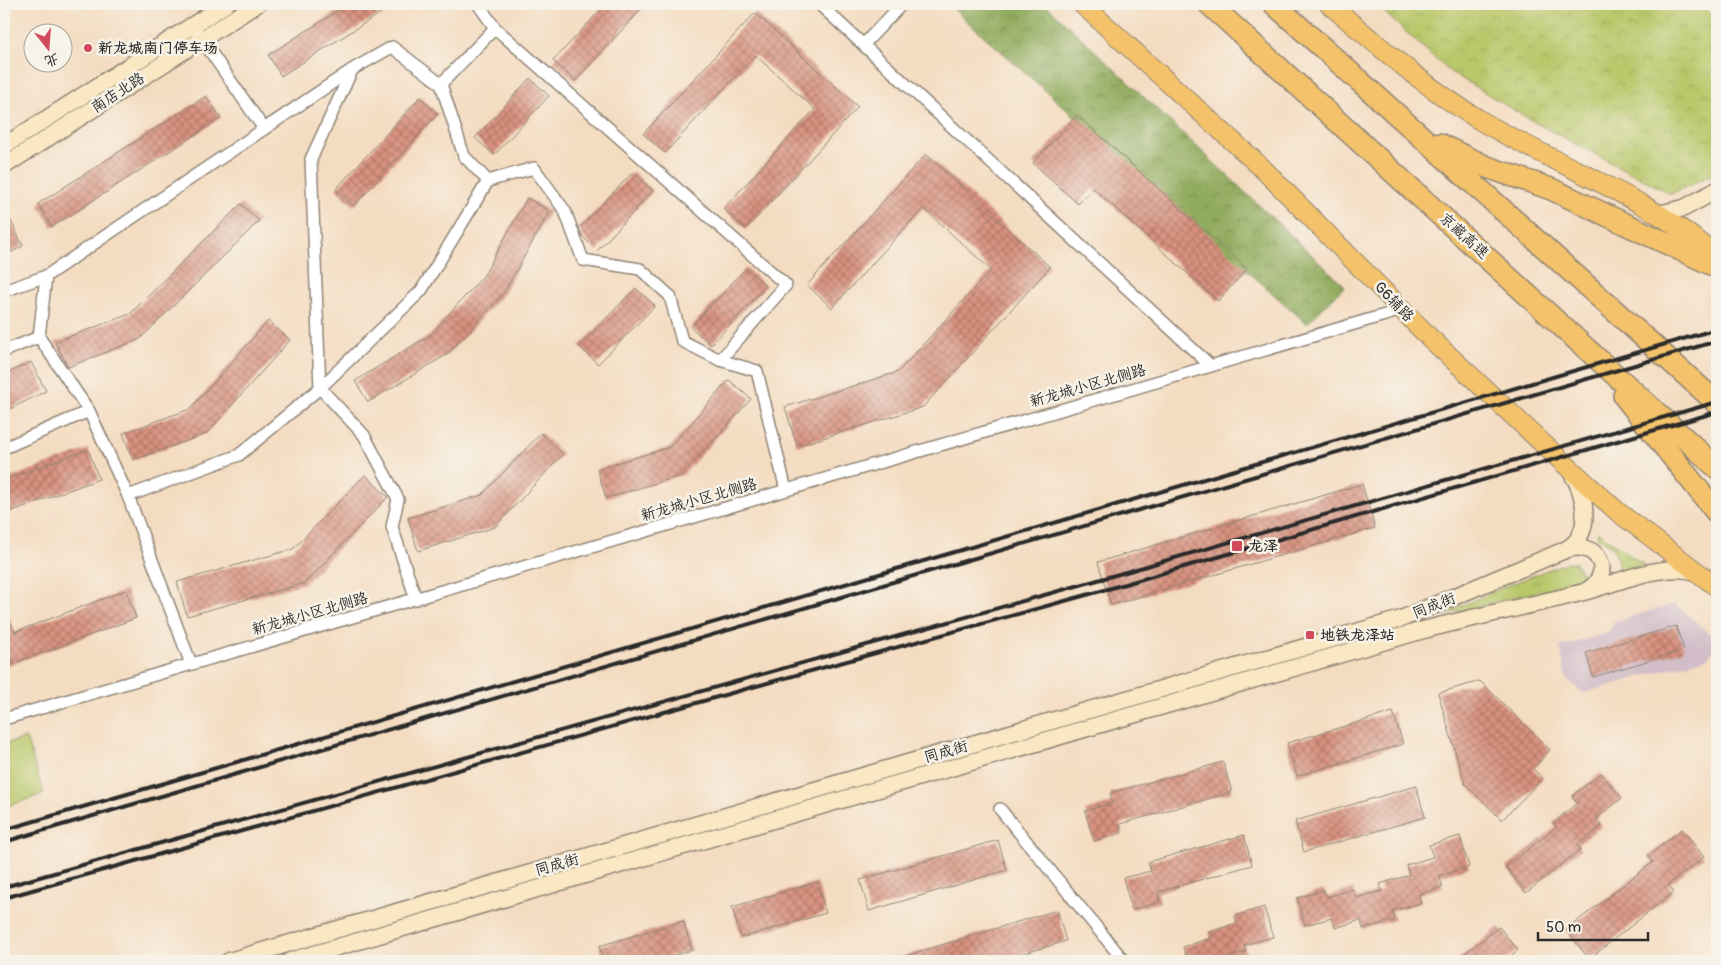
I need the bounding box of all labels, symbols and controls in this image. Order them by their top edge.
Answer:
north arrow [22,22,72,72]
place label: 新龙城南门停车场 [98,39,218,58]
marker: 新龙城南门停车场 [82,42,94,54]
text: 北 [42,50,61,70]
street label: 南店北路 [88,69,148,117]
street label: 京藏高速 [1435,209,1493,263]
street label: G6辅路 [1370,278,1418,326]
street label: 新龙城小区北侧路 [1028,360,1148,412]
street label: 新龙城小区北侧路 [639,474,759,526]
place label: 龙泽 [1248,537,1278,556]
marker: 龙泽 [1230,539,1244,553]
street label: 新龙城小区北侧路 [250,588,370,640]
street label: 同成街 [1410,589,1458,623]
place label: 地铁龙泽站 [1320,626,1395,645]
marker: 地铁龙泽站 [1304,629,1316,641]
street label: 同成街 [922,737,970,767]
street label: 同成街 [533,850,581,880]
scale bar [1538,910,1648,942]
text: 50 m [1546,918,1581,937]

